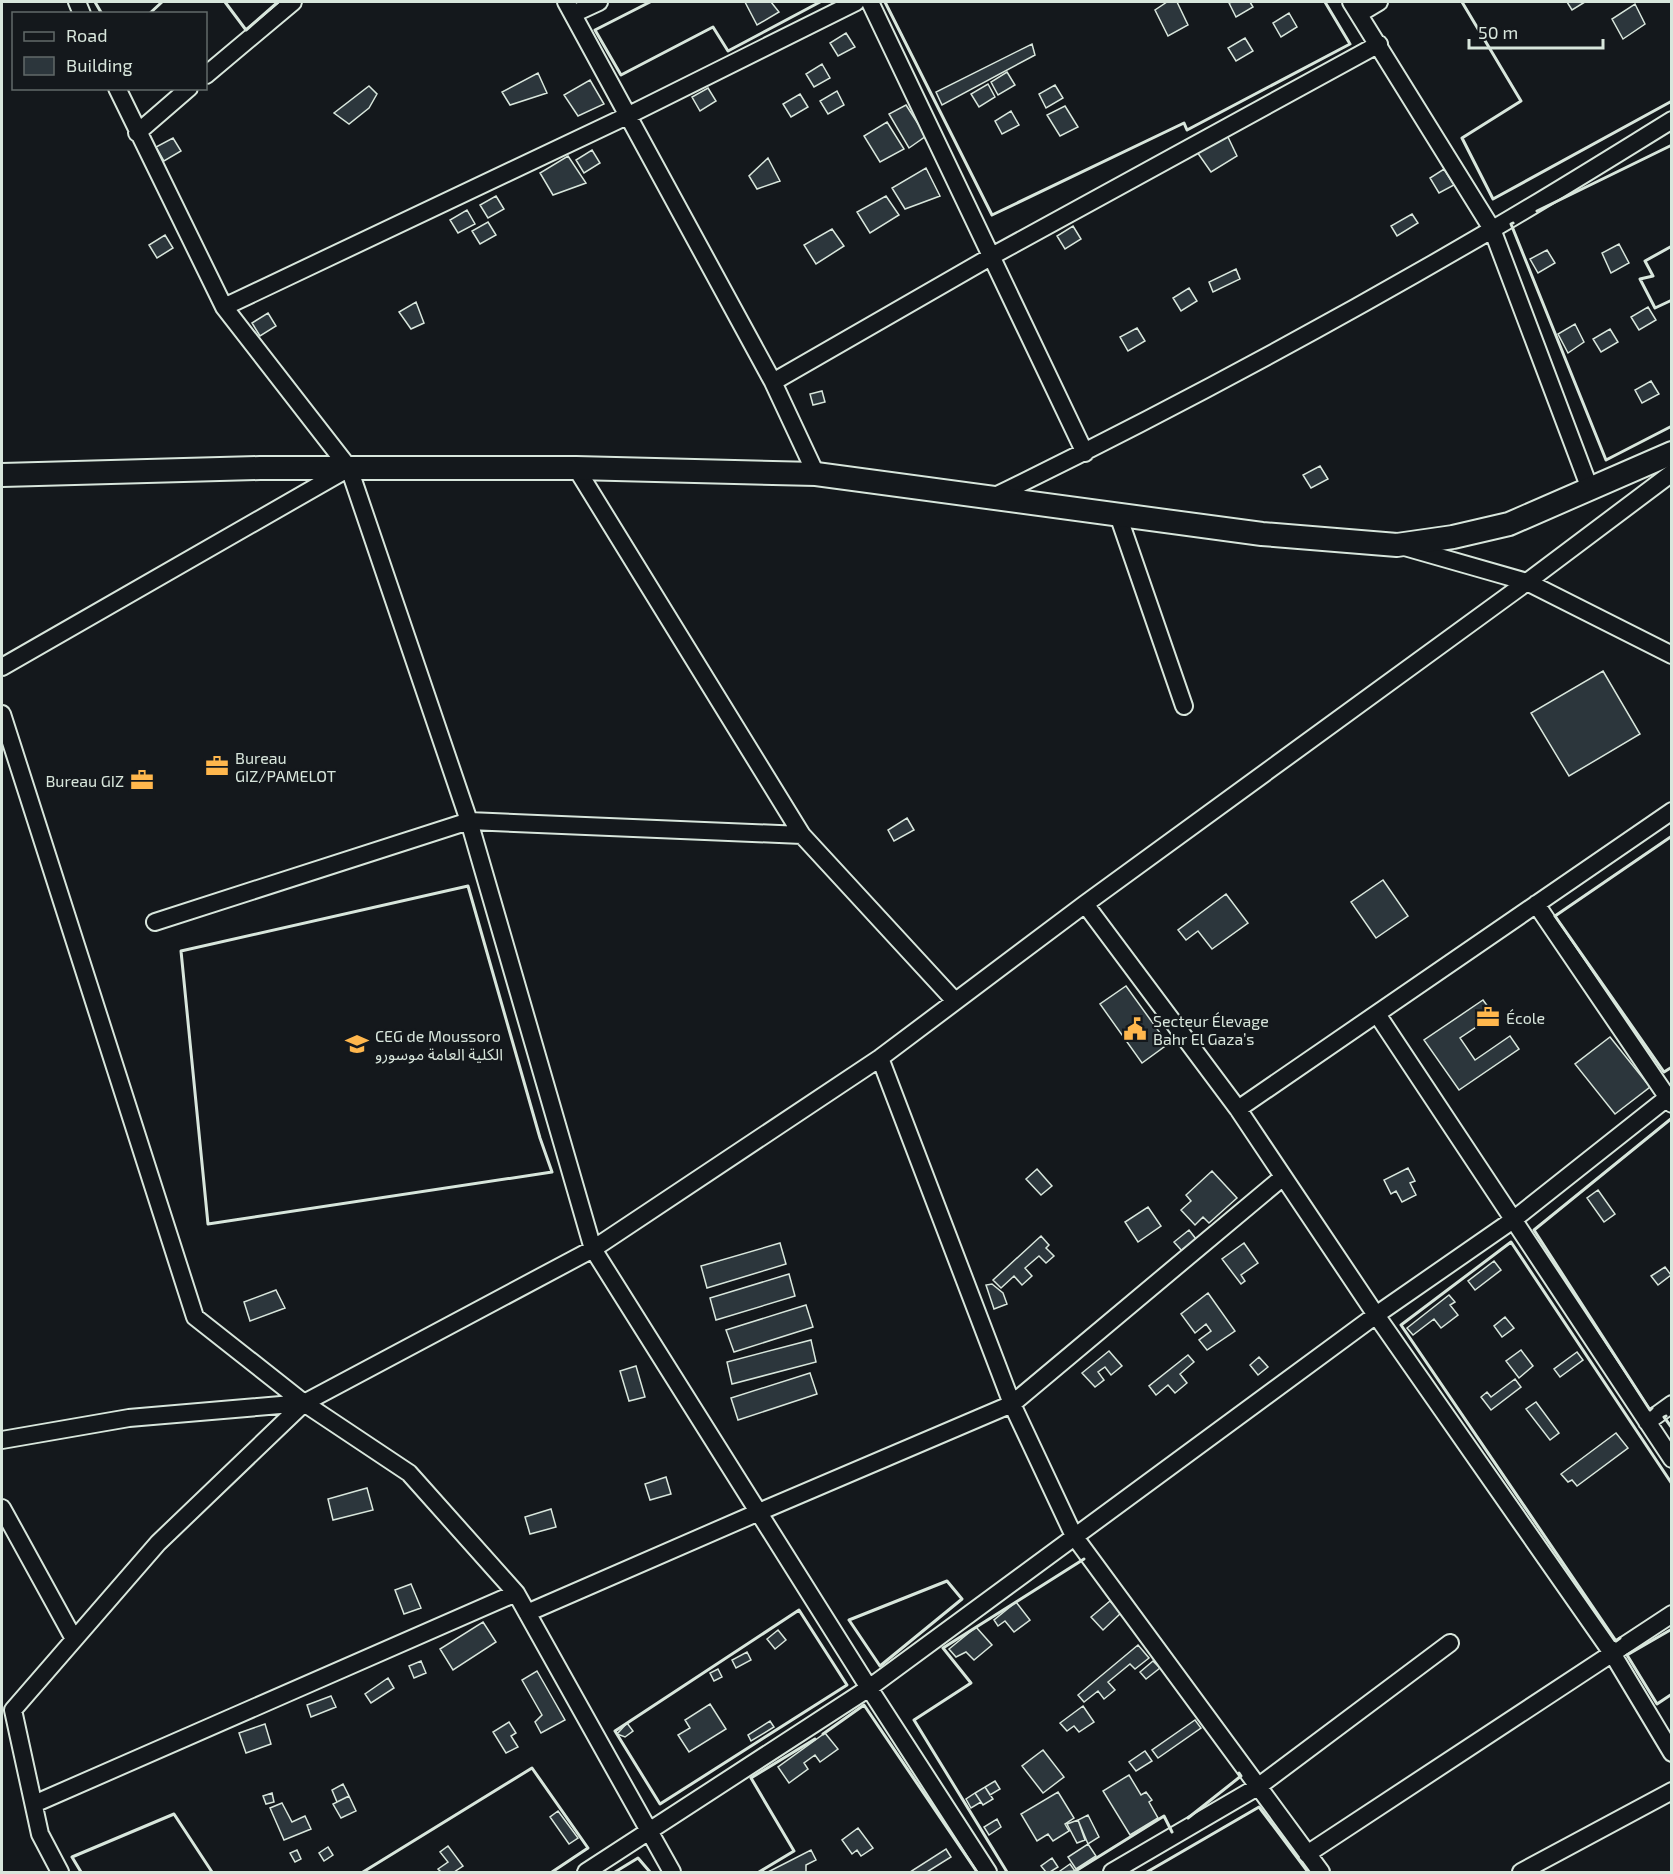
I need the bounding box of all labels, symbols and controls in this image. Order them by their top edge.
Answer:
legend [12,12,207,90]
scale bar [1469,12,1602,50]
text: 50 m [1478,21,1518,43]
text: Road [66,24,107,46]
text: Building [66,54,133,76]
place label: Bureau GIZ/PAMELOT [235,748,336,785]
office icon: Bureau GIZ/PAMELOT [204,753,230,779]
office icon: Bureau GIZ [129,767,155,793]
place label: Bureau GIZ [45,771,124,790]
office icon: École [1475,1004,1501,1030]
place label: École [1506,1008,1545,1027]
place label: Secteur Élevage Bahr El Gaza’s [1153,1011,1269,1048]
public building icon: Secteur Élevage Bahr El Gaza’s [1122,1016,1148,1042]
place label: CEG de Moussoro الكلية العامة موسورو [375,1026,503,1064]
school or university icon: CEG de Moussoro الكلية العامة موسورو [344,1031,370,1057]

